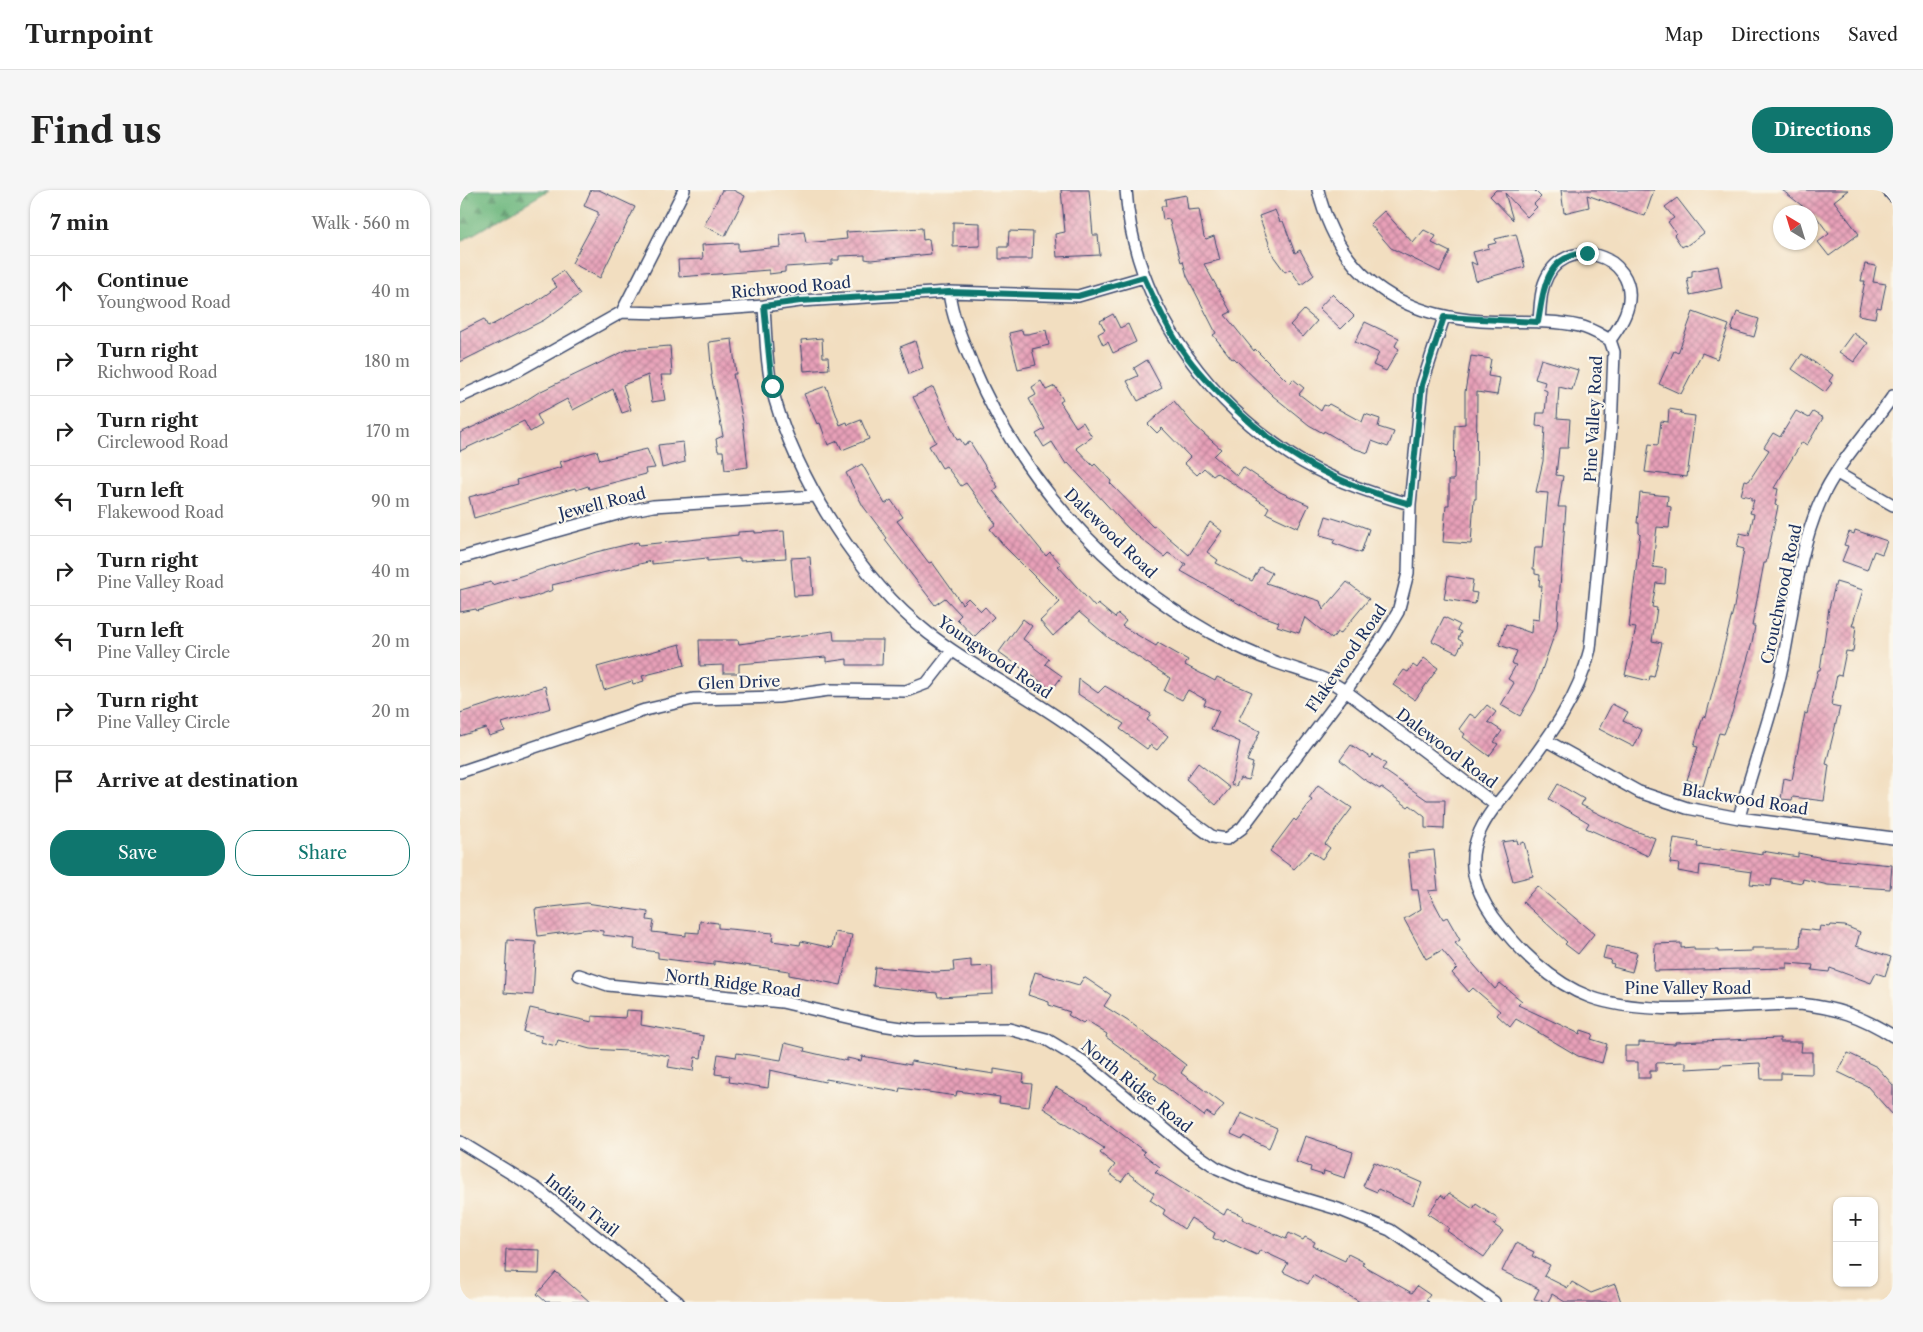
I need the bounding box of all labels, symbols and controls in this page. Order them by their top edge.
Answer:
text: Turnpoint [25,20,153,49]
text: Map [1664,24,1703,46]
text: Directions [1731,24,1820,46]
text: Saved [1848,24,1898,46]
button: Directions [1752,107,1893,153]
text: Find us [30,109,162,152]
north arrow [1773,205,1818,250]
text: 7 min [50,210,109,235]
text: Walk · 560 m [311,213,410,233]
route end [1576,242,1599,265]
text: Continue [97,269,189,292]
street label: Richwood Road [730,272,852,302]
icon: ahead [50,277,78,305]
text: 40 m [371,281,410,301]
text: Youngwood Road [97,292,231,312]
text: Turn right [97,339,198,362]
icon: right [50,347,78,375]
text: 180 m [364,351,410,371]
street label: Pine Valley Road [1580,355,1606,483]
text: Richwood Road [97,362,218,382]
route start [761,375,784,398]
text: Turn right [97,409,198,432]
icon: right [50,417,78,445]
text: 170 m [366,421,410,441]
text: Circlewood Road [97,432,229,452]
text: Turn left [97,479,184,502]
street label: Jewell Road [553,482,648,524]
street label: Dalewood Road [1061,484,1162,582]
icon: left [50,487,78,515]
text: 90 m [371,491,410,511]
text: Flakewood Road [97,502,224,522]
street label: Crouchwood Road [1756,522,1806,666]
text: Turn right [97,549,198,572]
icon: right [50,557,78,585]
text: 40 m [371,561,410,581]
text: Pine Valley Road [97,572,224,592]
street label: Flakewood Road [1301,600,1391,716]
street label: Youngwood Road [933,611,1056,703]
text: Turn left [97,619,184,642]
icon: left [50,627,78,655]
text: 20 m [371,631,410,651]
text: Pine Valley Circle [97,642,230,662]
street label: Glen Drive [697,671,781,693]
text: Turn right [97,689,198,712]
icon: right [50,697,78,725]
text: 20 m [371,701,410,721]
street label: Dalewood Road [1393,704,1501,793]
text: Pine Valley Circle [97,712,230,732]
icon: arrive [50,767,78,795]
text: Arrive at destination [97,769,298,792]
street label: Blackwood Road [1680,779,1810,819]
button: Save [50,830,225,876]
button: Share [235,830,410,876]
street label: North Ridge Road [664,965,802,1001]
street label: Pine Valley Road [1625,978,1752,998]
street label: North Ridge Road [1078,1035,1197,1137]
street label: Indian Trail [541,1169,623,1241]
map controls [1833,1197,1878,1287]
button: + [1833,1197,1878,1242]
button: − [1833,1242,1878,1287]

